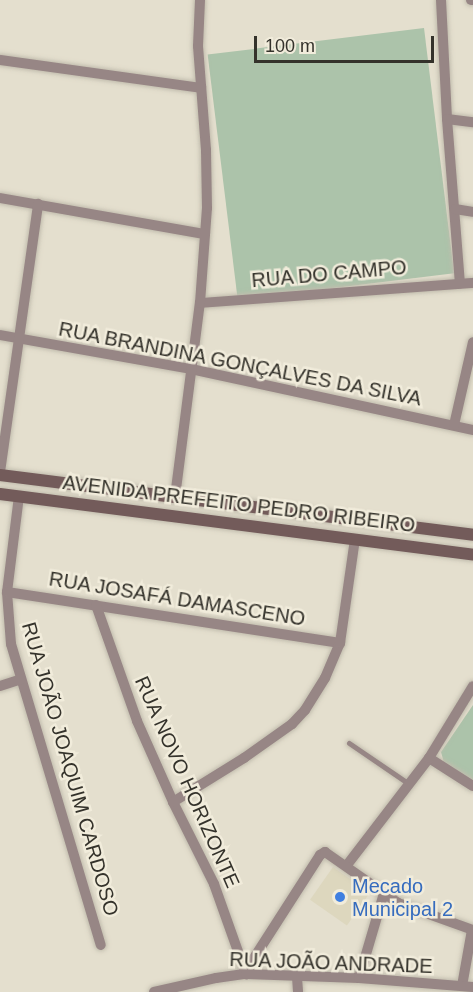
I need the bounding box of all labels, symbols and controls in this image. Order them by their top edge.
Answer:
scale bar [257,24,437,62]
text: 100 m [265,36,315,56]
street label: RUA DO CAMPO [250,255,408,293]
street label: RUA BRANDINA GONÇALVES DA SILVA [55,317,425,411]
street label: AVENIDA PREFEITO PEDRO RIBEIRO [61,470,417,538]
street label: RUA JOSAFÁ DAMASCENO [47,567,307,631]
street label: RUA JOÃO JOAQUIM CARDOSO [16,619,124,919]
street label: RUA NOVO HORIZONTE [129,672,245,892]
place label: Mecado Municipal 2 [352,874,453,921]
marker: Mecado Municipal 2 [333,890,347,904]
street label: RUA JOÃO ANDRADE [228,947,434,979]

